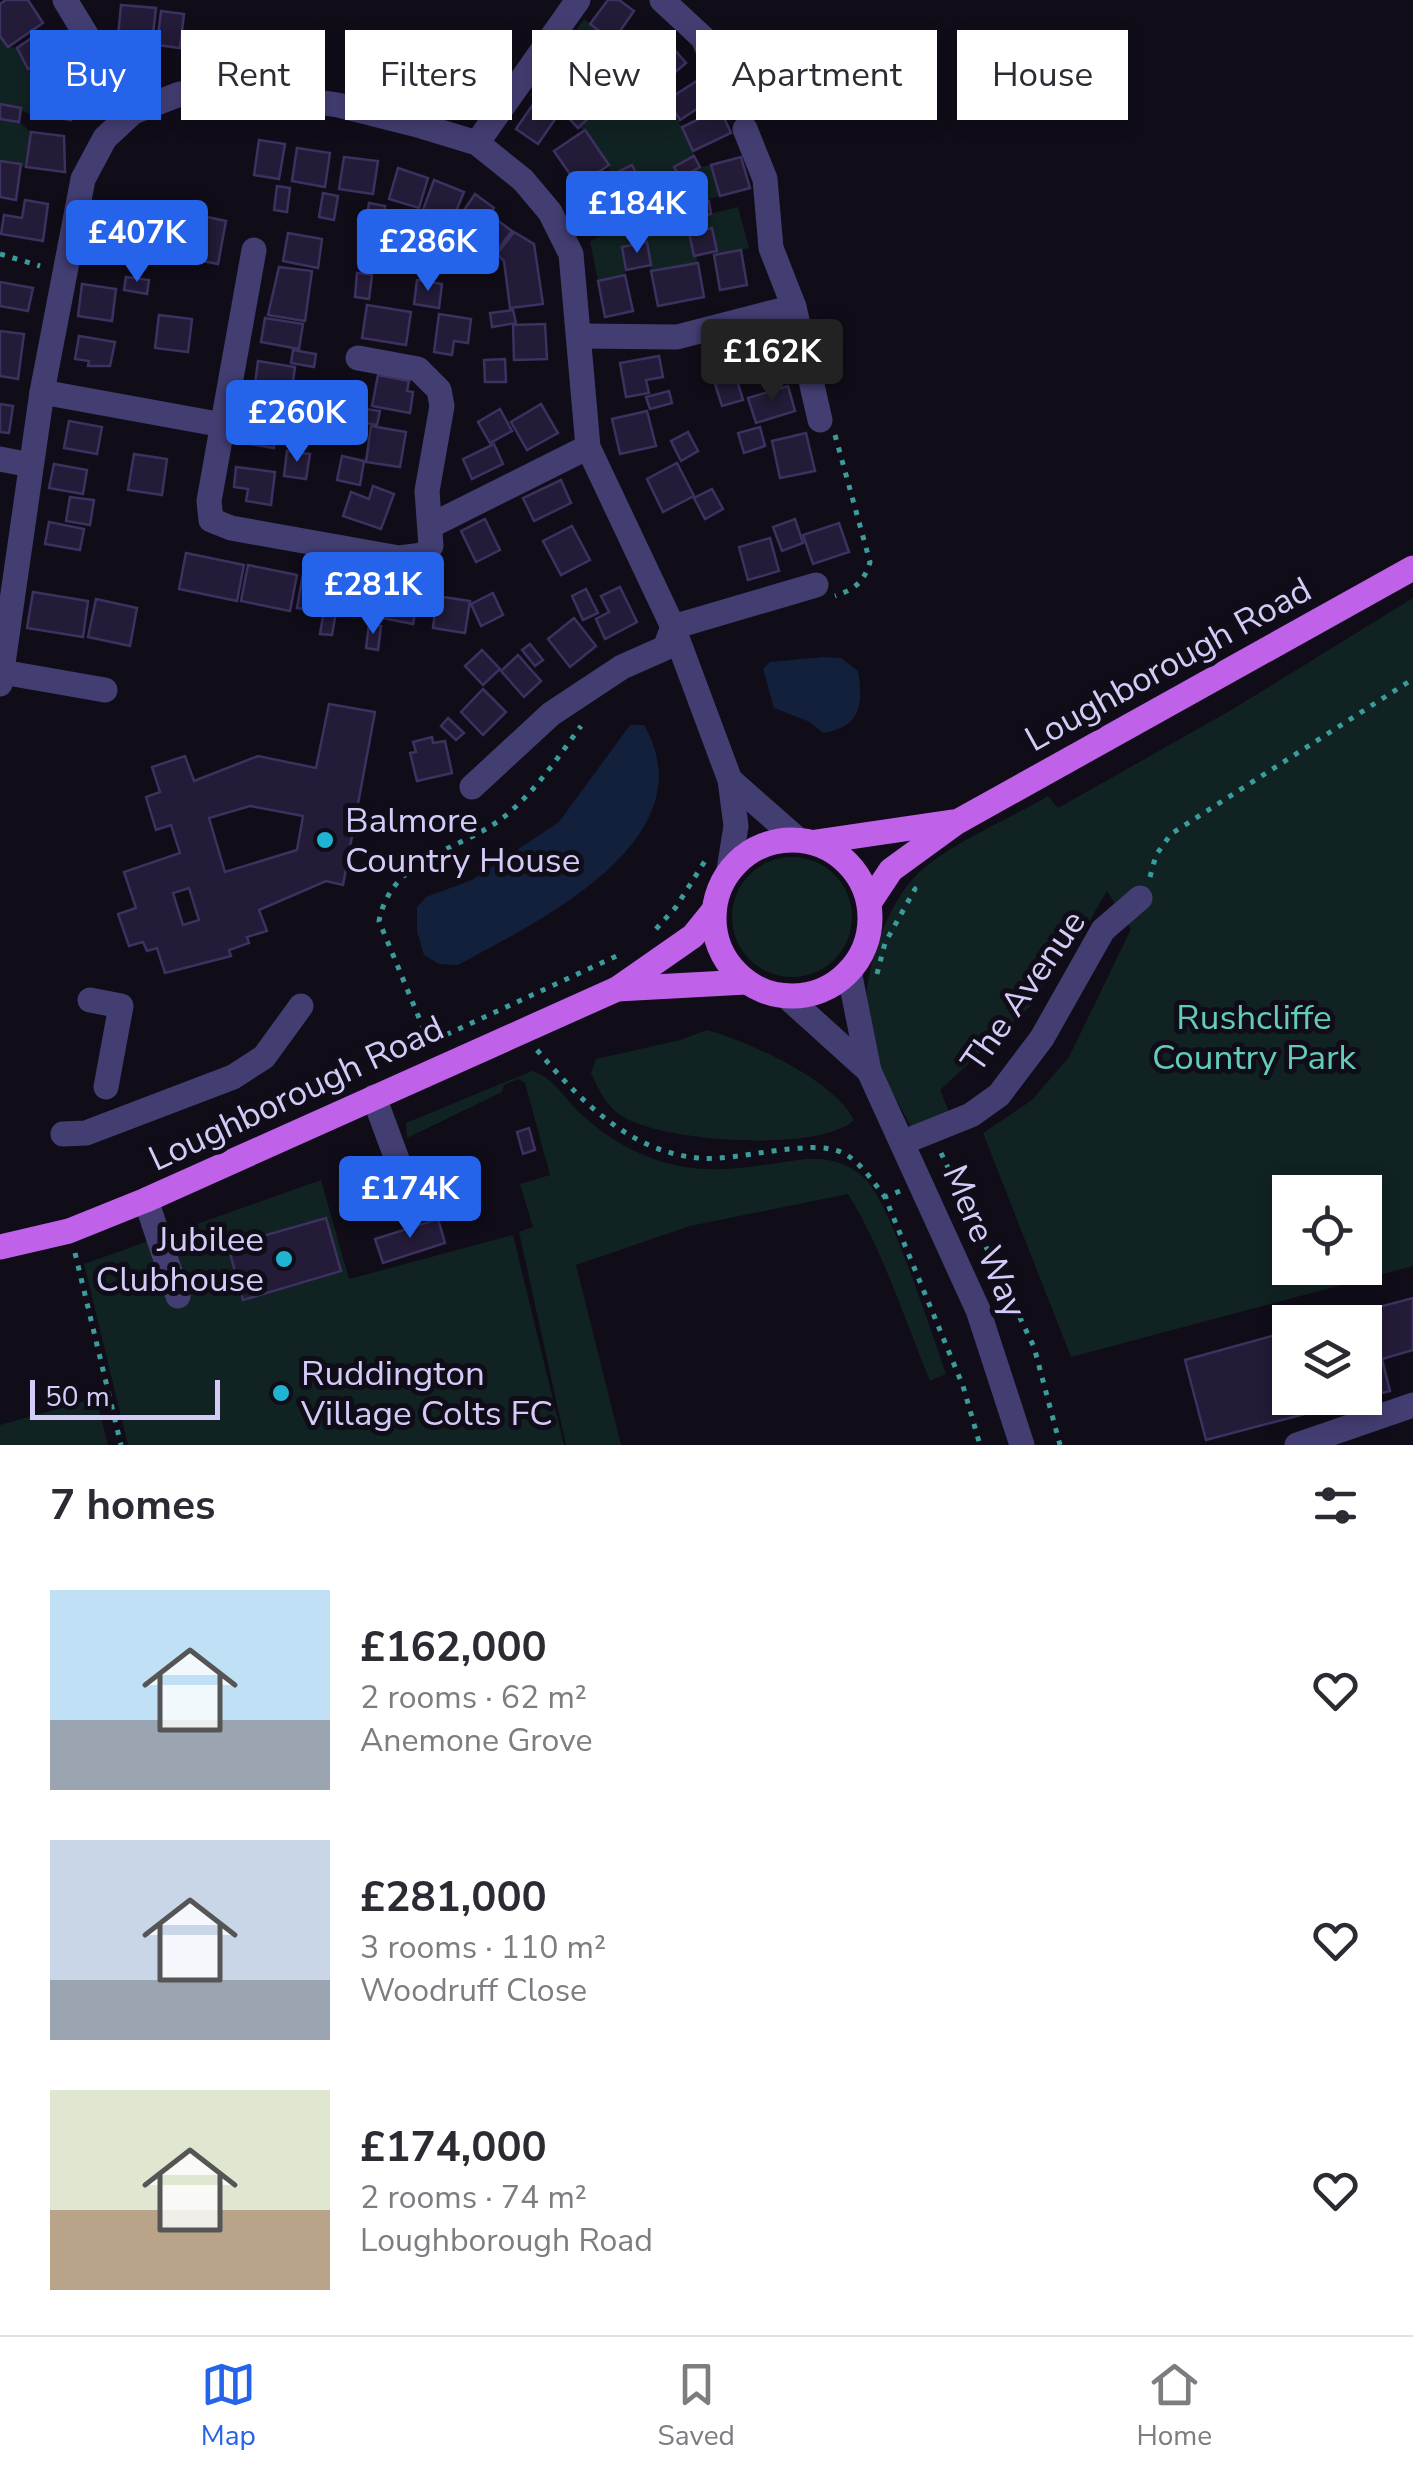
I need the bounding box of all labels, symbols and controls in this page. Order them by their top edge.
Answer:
chip: Buy [30,30,161,120]
chip: Rent [181,30,325,120]
chip: Filters [345,30,512,120]
chip: New [532,30,676,120]
chip: Apartment [696,30,937,120]
chip: House [957,30,1128,120]
pin: £184K [567,171,707,256]
text: £184K [588,182,686,225]
pin: £407K [67,200,207,285]
pin: £286K [358,209,498,294]
text: £407K [88,211,186,254]
text: £286K [379,220,477,263]
pin: £162K [702,319,842,404]
text: £162K [723,330,821,373]
pin: £260K [227,380,367,465]
text: £260K [248,391,346,434]
pin: £281K [303,552,443,637]
text: £281K [324,563,422,606]
street label: Loughborough Road [1017,566,1320,763]
place label: Balmore Country House [345,797,580,884]
marker: Balmore Country House [314,829,336,851]
street label: The Avenue [950,901,1096,1082]
park label: Rushcliffe Country Park [1152,994,1357,1081]
street label: Loughborough Road [141,1004,451,1182]
pin: £174K [340,1156,480,1241]
street label: Mere Way [931,1158,1038,1325]
text: £174K [361,1167,459,1210]
map controls [1272,1175,1382,1415]
button: locate [1272,1175,1382,1285]
place label: Jubilee Clubhouse [96,1216,264,1303]
marker: Jubilee Clubhouse [273,1248,295,1270]
button: layers [1272,1305,1382,1415]
place label: Ruddington Village Colts FC [300,1350,553,1437]
scale bar [30,1375,220,1420]
text: 50 m [45,1378,110,1416]
marker: Ruddington Village Colts FC [270,1382,292,1404]
text: 7 homes [50,1477,215,1534]
icon: filters [1308,1478,1363,1533]
text: £162,000 [360,1619,547,1676]
icon: home [130,1630,250,1750]
icon: heart [1308,1663,1363,1718]
text: 2 rooms · 62 m² [360,1676,587,1719]
text: Anemone Grove [360,1719,592,1762]
text: £281,000 [360,1869,547,1926]
icon: home [130,1880,250,2000]
icon: heart [1308,1913,1363,1968]
text: 3 rooms · 110 m² [360,1926,606,1969]
text: Woodruff Close [360,1969,587,2012]
text: £174,000 [360,2119,547,2176]
icon: home [130,2130,250,2250]
icon: heart [1308,2163,1363,2218]
text: 2 rooms · 74 m² [360,2176,587,2219]
text: Loughborough Road [360,2219,653,2262]
tab: Map [201,2357,256,2455]
tab: Saved [658,2357,735,2455]
tab: Home [1136,2357,1212,2455]

